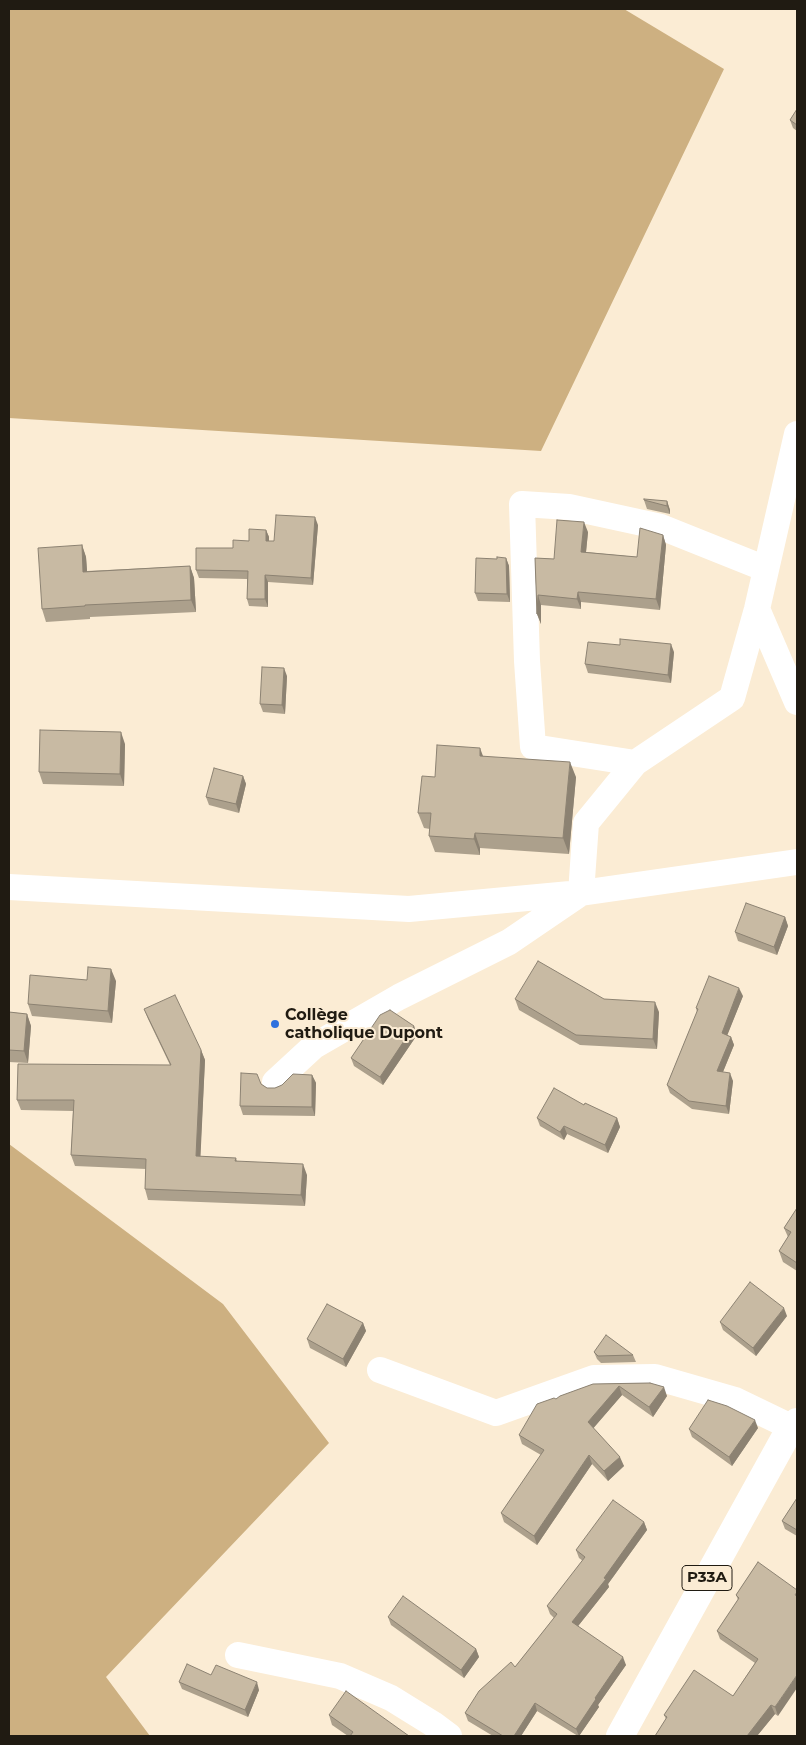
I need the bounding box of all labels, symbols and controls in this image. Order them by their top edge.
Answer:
place label: Collège catholique Dupont [285,1005,443,1043]
marker: Collège catholique Dupont [269,1018,281,1030]
road number: P33A [682,1566,732,1590]

